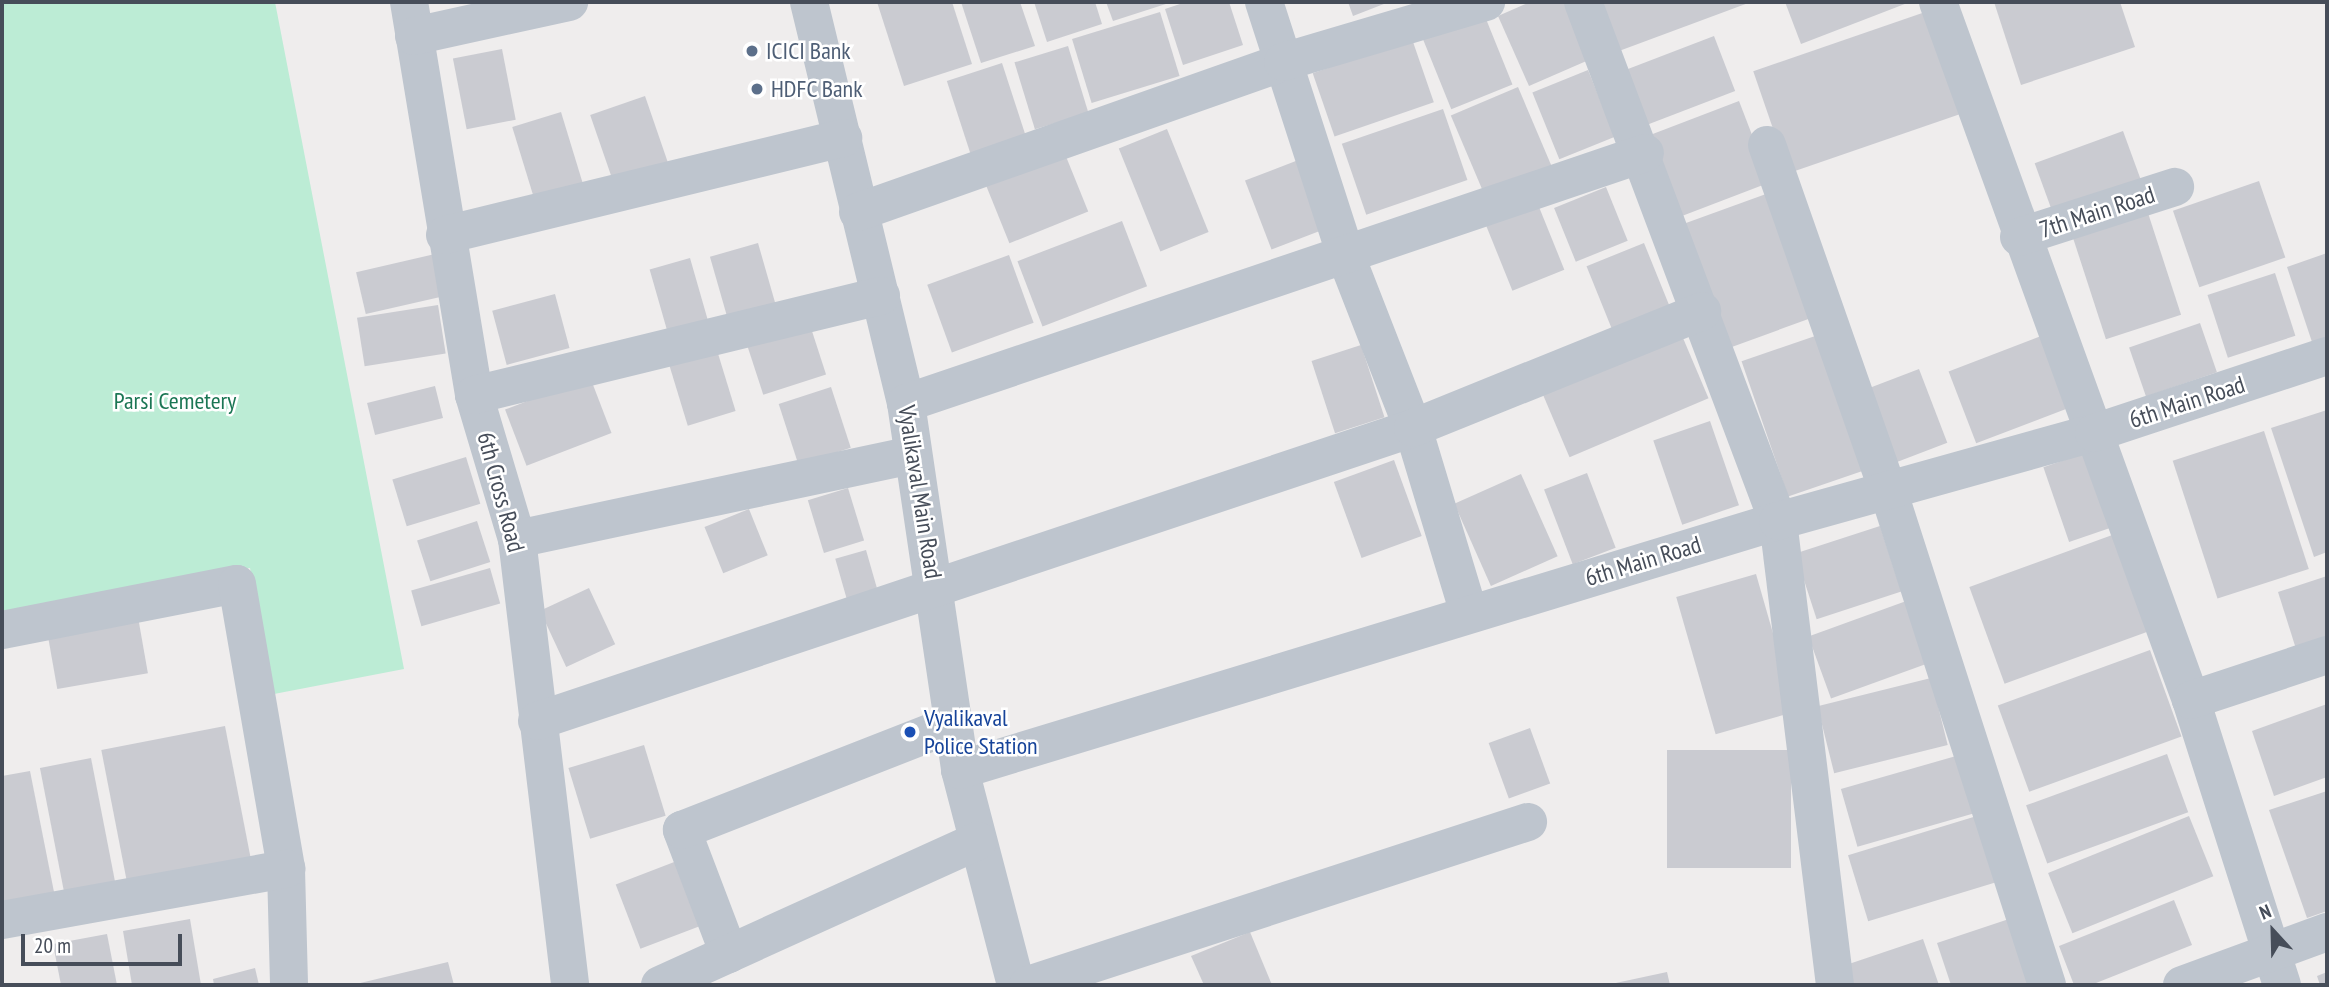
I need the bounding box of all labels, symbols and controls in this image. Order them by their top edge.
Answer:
place label: ICICI Bank [766,37,851,65]
marker: ICICI Bank [744,43,760,59]
place label: HDFC Bank [771,75,863,103]
marker: HDFC Bank [749,81,765,97]
street label: 7th Main Road [2036,180,2158,244]
street label: 6th Main Road [2126,370,2248,434]
park label: Parsi Cemetery [114,387,236,415]
street label: Vyalikaval Main Road [892,403,948,581]
street label: 6th Cross Road [471,429,531,555]
street label: 6th Main Road [1582,530,1704,592]
place label: Vyalikaval Police Station [924,704,1038,760]
marker: Vyalikaval Police Station [902,724,918,740]
north arrow [2238,896,2308,966]
text: N [2256,898,2274,925]
scale bar [24,920,186,964]
text: 20 m [34,932,71,959]

